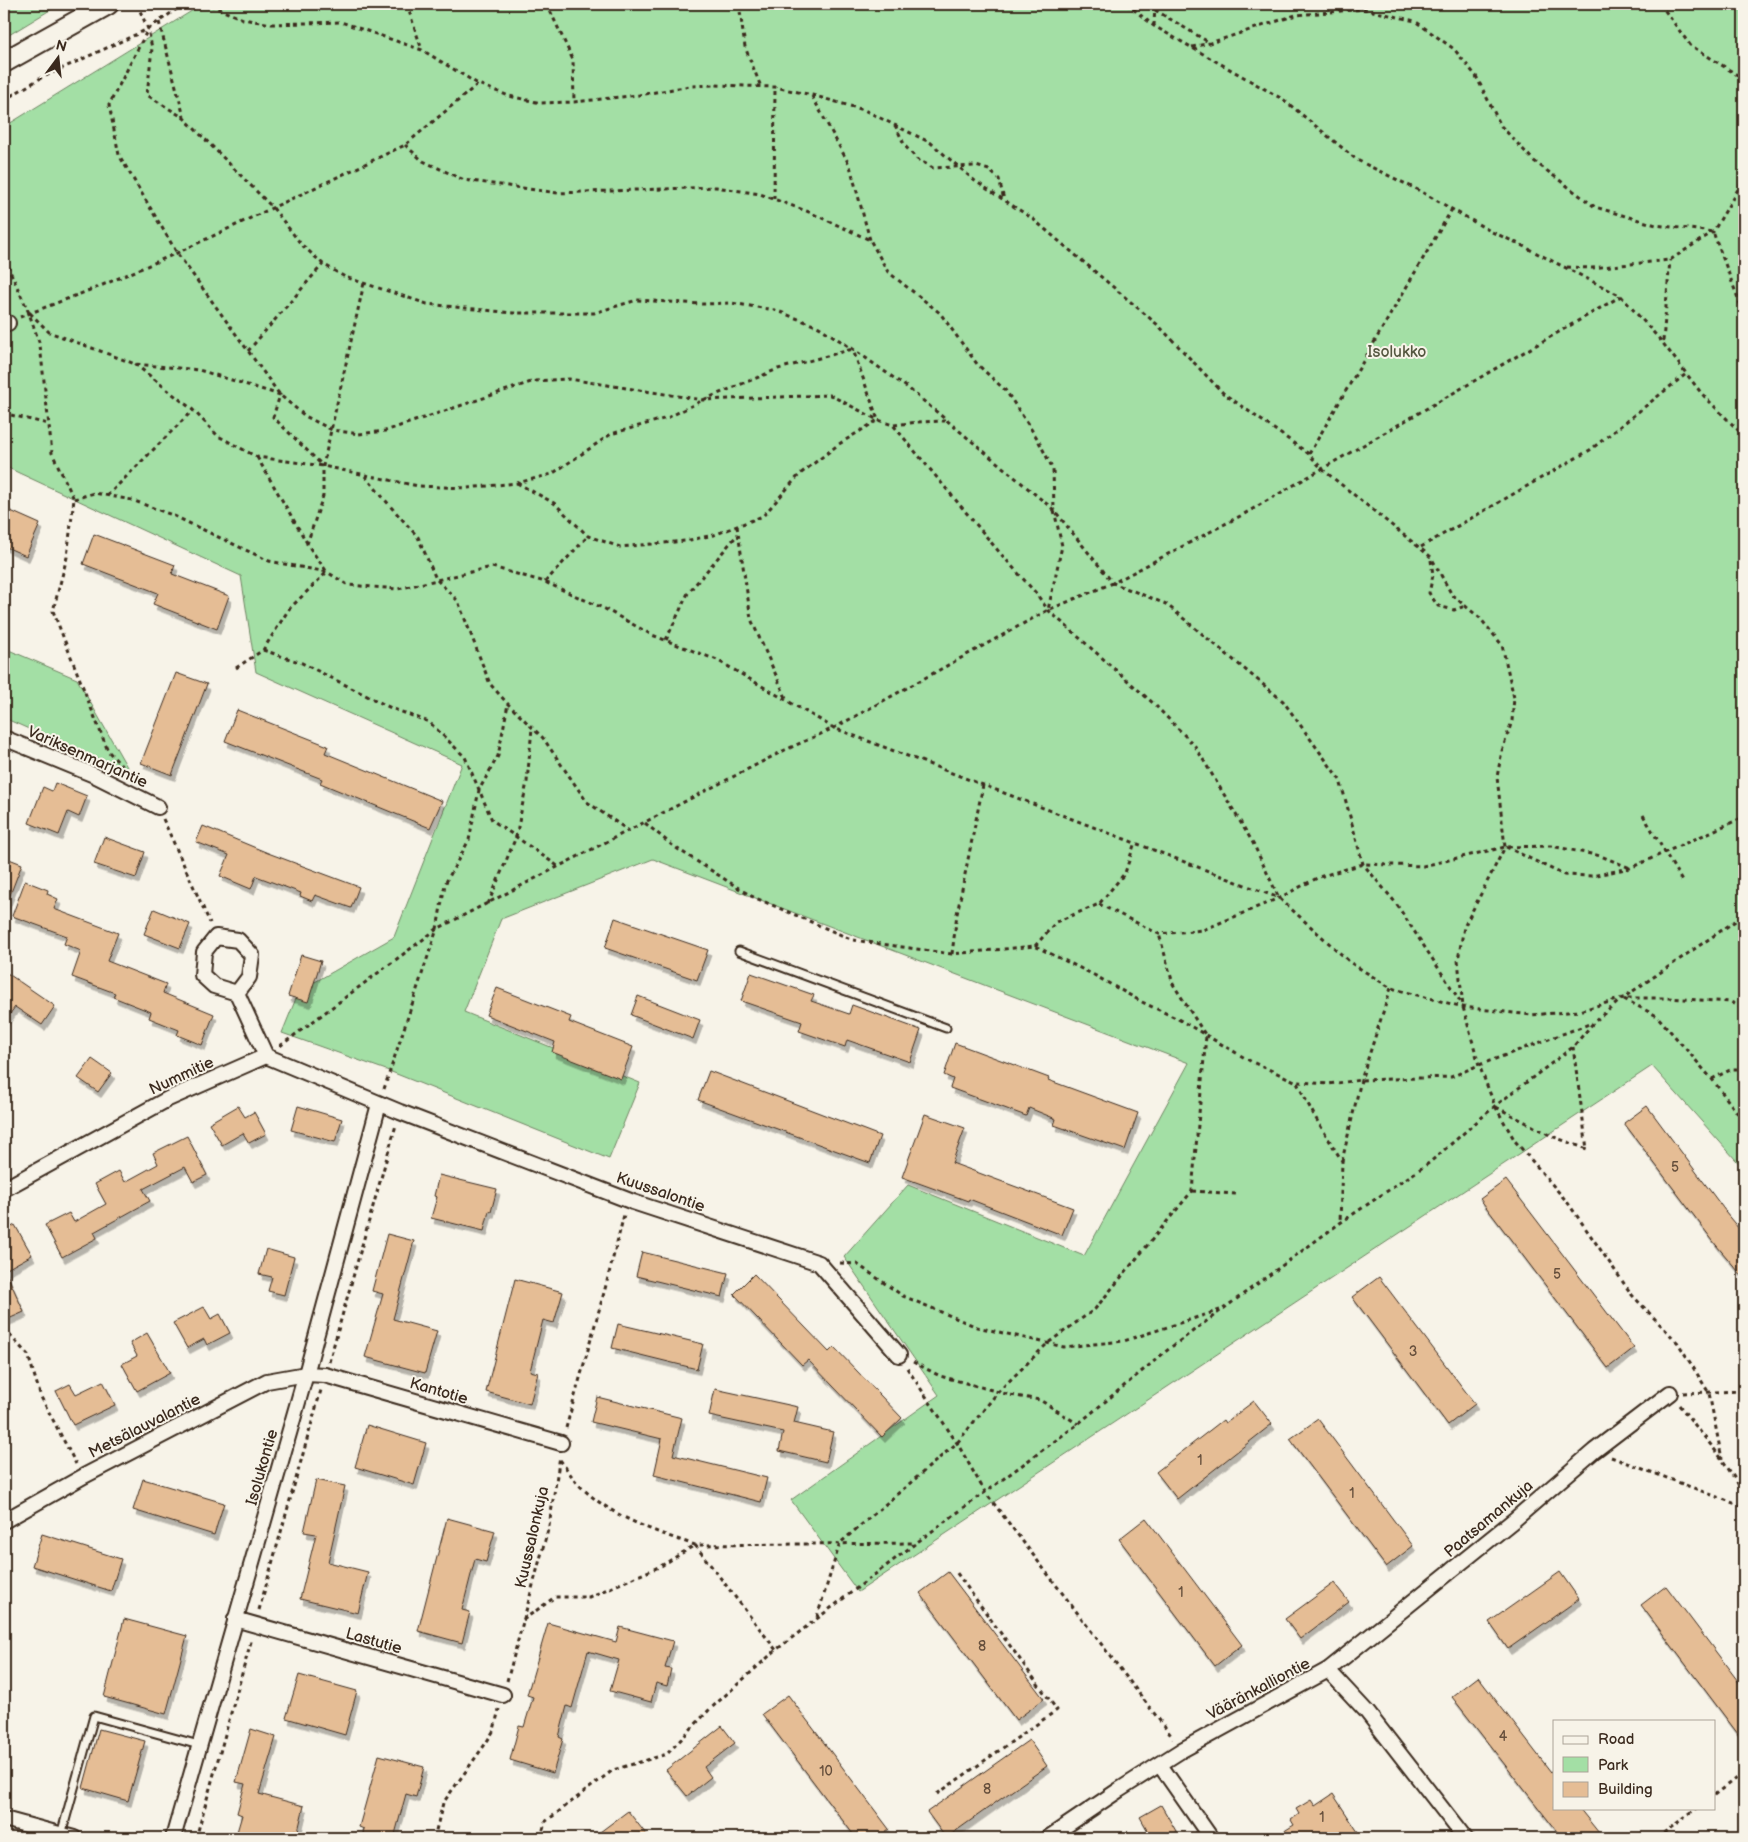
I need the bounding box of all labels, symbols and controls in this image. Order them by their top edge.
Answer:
north arrow [32,32,82,82]
text: N [54,36,69,55]
park label: Isolukko [1368,343,1426,362]
street label: Variksenmarjantie [24,722,151,793]
street label: Nummitie [146,1053,218,1100]
house number: 5 [1671,1159,1679,1176]
street label: Kuussalontie [614,1168,708,1217]
house number: 5 [1553,1266,1561,1283]
house number: 3 [1409,1343,1417,1360]
street label: Kantotie [407,1374,470,1409]
street label: Metsälauvalantie [86,1390,204,1463]
street label: Isolukontie [243,1427,283,1508]
house number: 1 [1197,1452,1203,1469]
street label: Paatsamankuja [1441,1476,1537,1562]
street label: Kuussalonkuja [512,1485,553,1590]
house number: 1 [1349,1485,1355,1502]
house number: 1 [1178,1584,1184,1601]
street label: Lastutie [343,1624,404,1659]
house number: 8 [978,1638,986,1655]
street label: Vääränkalliontie [1204,1654,1314,1724]
legend [1553,1720,1716,1810]
house number: 4 [1499,1728,1508,1745]
text: Road [1598,1730,1634,1749]
text: Park [1598,1756,1629,1775]
house number: 10 [819,1763,833,1780]
text: Building [1598,1780,1653,1799]
house number: 8 [983,1781,991,1798]
house number: 1 [1319,1809,1325,1826]

